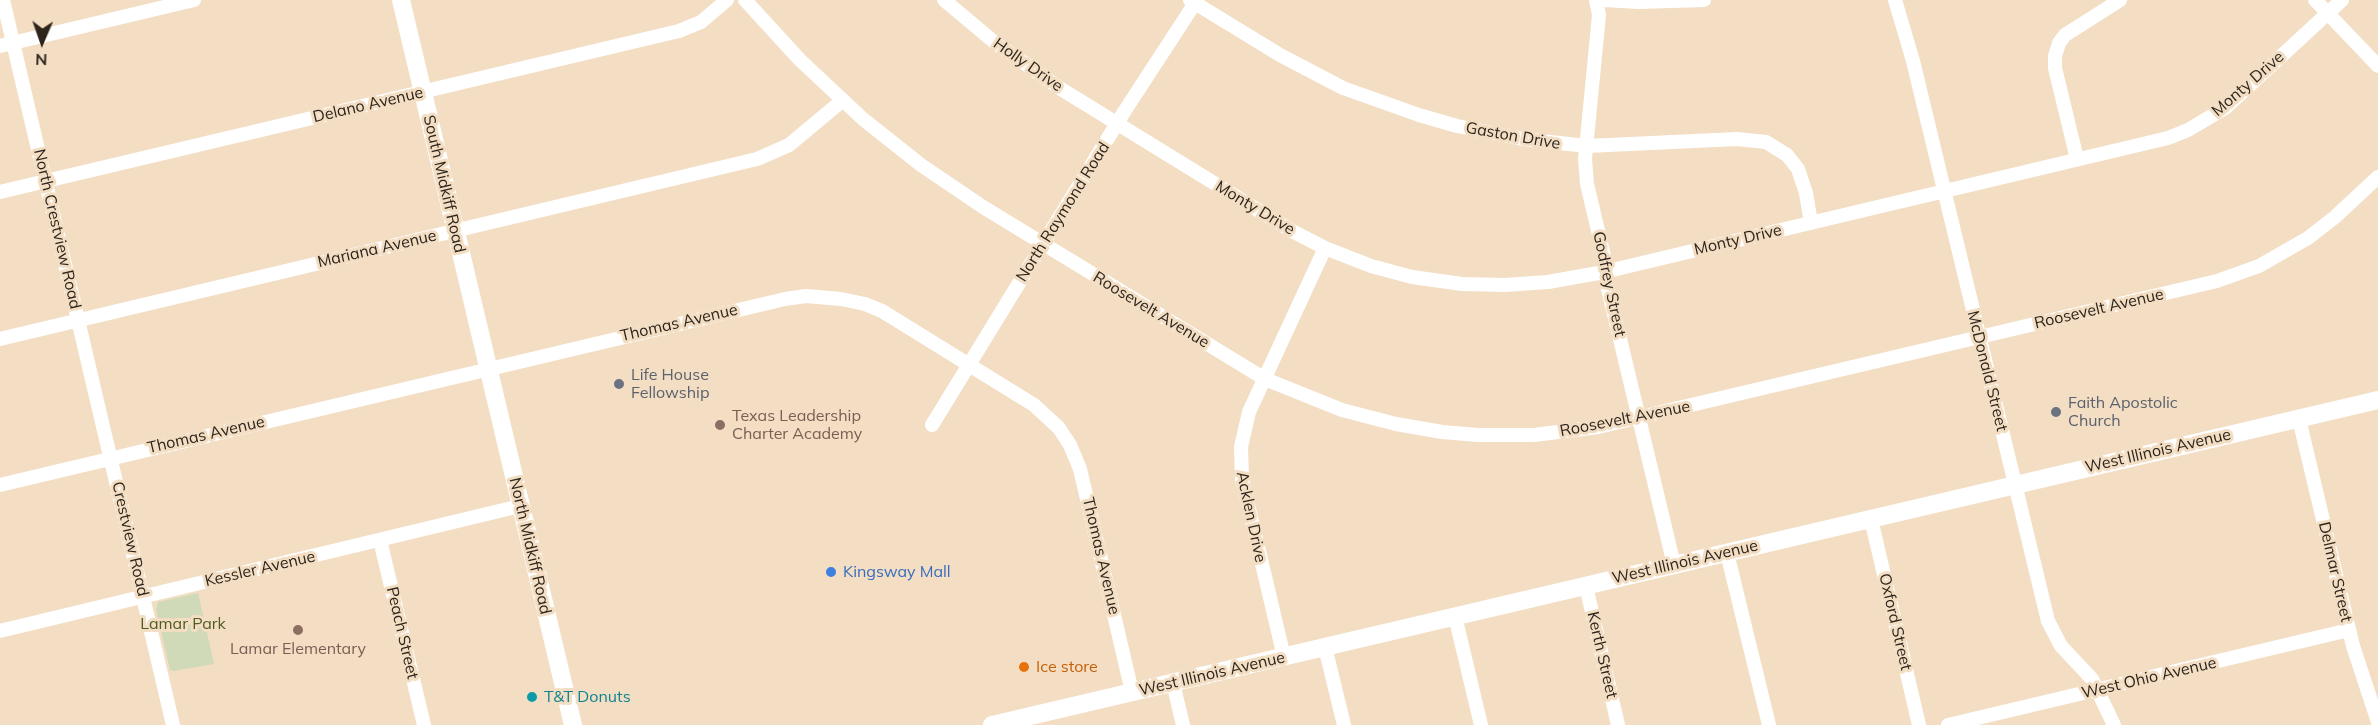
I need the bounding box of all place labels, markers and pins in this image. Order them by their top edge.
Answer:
place label: Life House Fellowship [631,365,709,403]
marker: Life House Fellowship [612,377,626,391]
place label: Faith Apostolic Church [2068,393,2178,431]
marker: Faith Apostolic Church [2049,405,2063,419]
place label: Texas Leadership Charter Academy [732,406,862,444]
marker: Texas Leadership Charter Academy [713,418,727,432]
place label: Kingsway Mall [843,562,951,582]
marker: Kingsway Mall [824,565,838,579]
marker: Lamar Elementary [291,623,305,637]
place label: Lamar Elementary [230,639,366,659]
place label: Ice store [1036,657,1098,677]
marker: Ice store [1017,660,1031,674]
place label: T&T Donuts [544,687,631,707]
marker: T&T Donuts [525,690,539,704]

